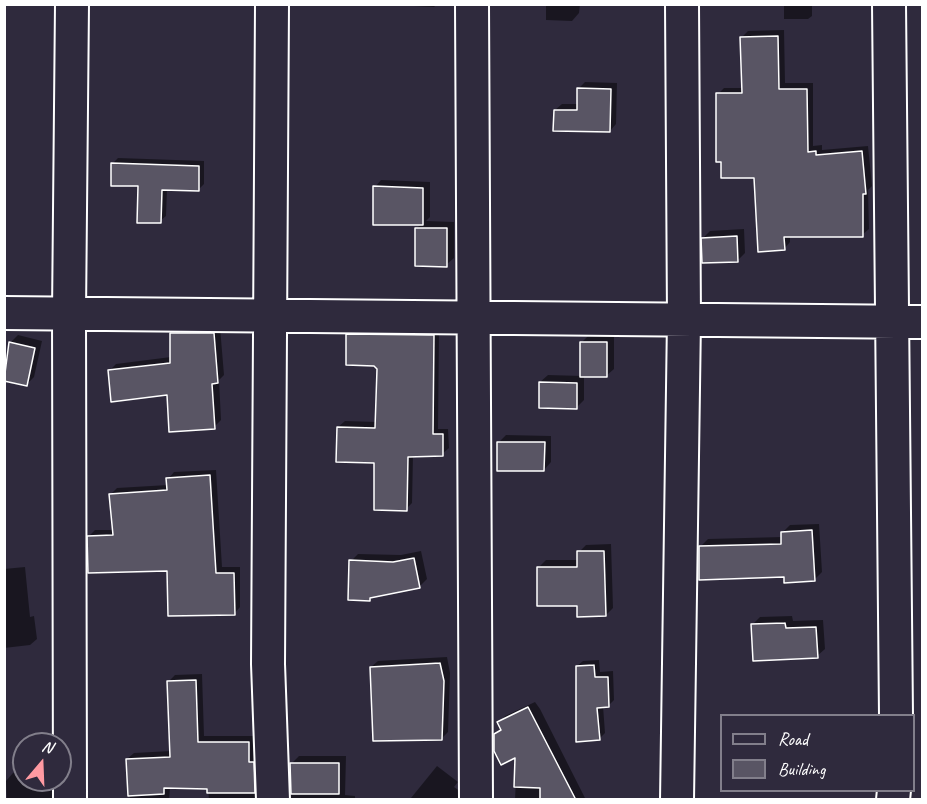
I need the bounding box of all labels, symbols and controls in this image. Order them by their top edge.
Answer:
legend [720,714,915,792]
text: Road [778,728,808,750]
north arrow [12,732,72,792]
text: N [39,736,55,758]
text: Building [778,758,825,780]

